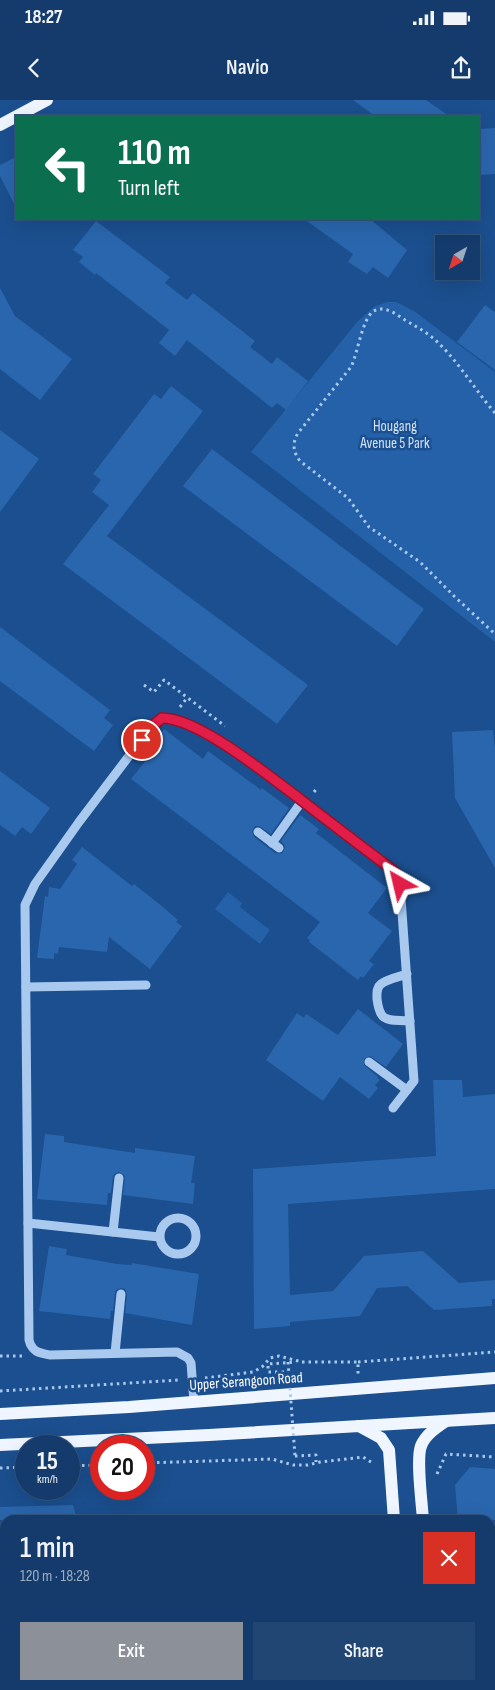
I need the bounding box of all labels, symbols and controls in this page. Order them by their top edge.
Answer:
text: 18:27 [25,6,62,29]
icon: back [20,54,48,82]
text: Navio [226,54,269,81]
icon: share [447,54,475,82]
text: 110 m [118,132,191,175]
icon: left [35,135,100,200]
text: Turn left [118,175,180,202]
north arrow [435,235,480,280]
map controls [435,235,480,280]
park label: Hougang Avenue 5 Park [359,417,430,453]
pin [121,719,163,761]
icon: arrive [128,726,156,754]
position arrow [373,857,425,909]
street label: Upper Serangoon Road [189,1368,303,1395]
speed limit sign: 20 [90,1435,155,1500]
text: 15 [37,1446,58,1477]
text: km/h [37,1472,58,1487]
text: 1 min [20,1530,75,1566]
button: close [423,1532,475,1584]
text: 120 m · 18:28 [20,1567,90,1586]
button: Exit [20,1622,243,1680]
button: Share [253,1622,475,1680]

